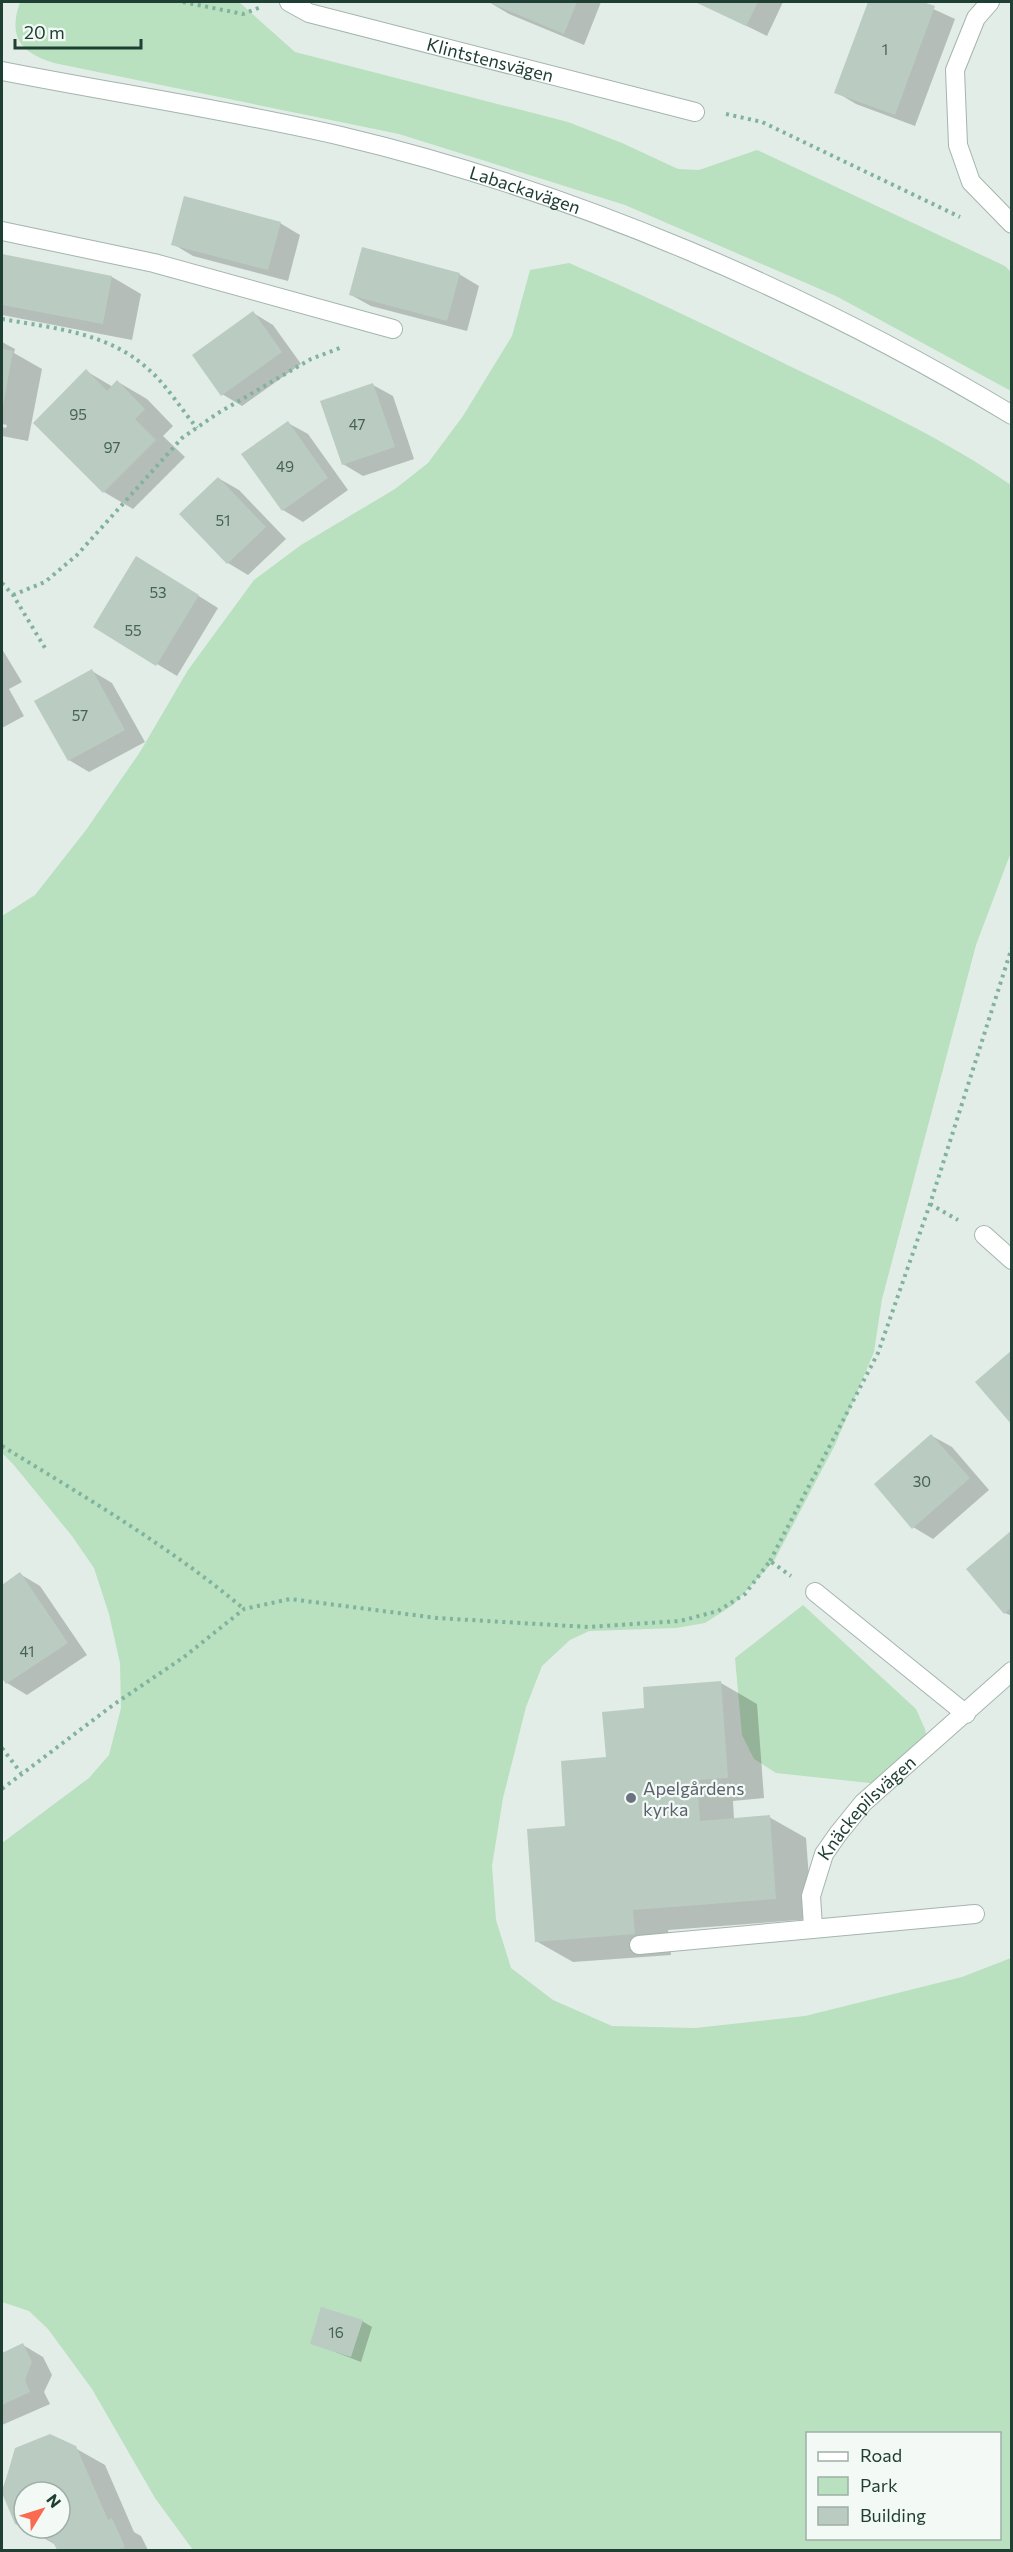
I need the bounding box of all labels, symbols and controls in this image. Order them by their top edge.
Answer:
scale bar [15,12,141,50]
text: 20 m [24,21,65,43]
street label: Klintstensvägen [425,33,556,86]
house number: 1 [882,40,888,58]
street label: Labackavägen [467,161,584,218]
house number: 95 [69,405,87,423]
house number: 47 [349,415,365,433]
house number: 97 [104,438,121,456]
house number: 49 [276,457,294,475]
house number: 51 [215,511,231,529]
house number: 53 [149,583,167,601]
house number: 55 [124,621,142,639]
house number: 57 [72,706,88,724]
house number: 30 [913,1472,931,1490]
house number: 41 [20,1642,34,1660]
street label: Knäckepilsvägen [812,1751,920,1864]
place label: Apelgårdens kyrka [643,1777,744,1820]
marker: Apelgårdens kyrka [624,1791,638,1805]
house number: 16 [328,2323,344,2341]
legend [806,2432,1001,2540]
text: Road [860,2444,902,2466]
text: Park [860,2474,898,2496]
north arrow [12,2480,72,2540]
text: N [43,2490,65,2511]
text: Building [860,2504,926,2526]

